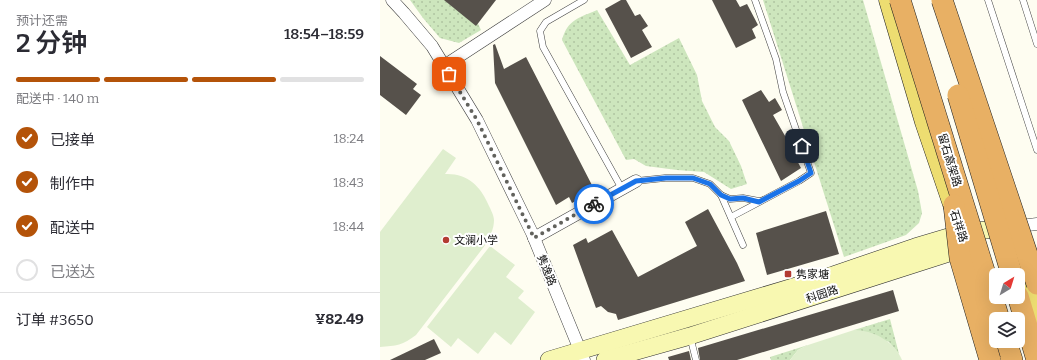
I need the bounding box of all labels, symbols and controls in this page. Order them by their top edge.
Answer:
text: 预计还需 [16,13,68,28]
text: 18:54–18:59 [284,25,364,43]
text: 2 分钟 [16,28,87,59]
pin [432,57,466,91]
icon: bag [438,63,460,85]
text: 配送中 · 140 m [16,91,99,106]
icon: check [16,127,38,149]
pin [785,129,819,163]
text: 已接单 [50,131,95,149]
text: 18:24 [334,131,364,146]
street label: 留石高架路 [935,132,964,188]
icon: home [791,135,813,157]
icon: check [16,171,38,193]
text: 制作中 [50,175,95,193]
text: 18:43 [333,175,364,190]
courier [574,184,614,224]
icon: bike [583,193,605,215]
street label: 石祥路 [947,208,970,244]
icon: check [16,215,38,237]
text: 配送中 [50,219,95,237]
text: 18:44 [333,219,364,234]
place label: 文澜小学 [454,234,498,247]
marker: 文澜小学 [441,235,451,245]
street label: 隽逸路 [534,252,559,288]
text: 已送达 [50,263,95,281]
place label: 隽家塘 [796,268,829,281]
north arrow [989,268,1025,304]
map controls [989,268,1025,348]
marker: 隽家塘 [783,269,793,279]
street label: 科园路 [804,283,840,306]
text: ¥82.49 [315,310,364,328]
text: 订单 #3650 [16,311,94,329]
button: layers [989,312,1025,348]

